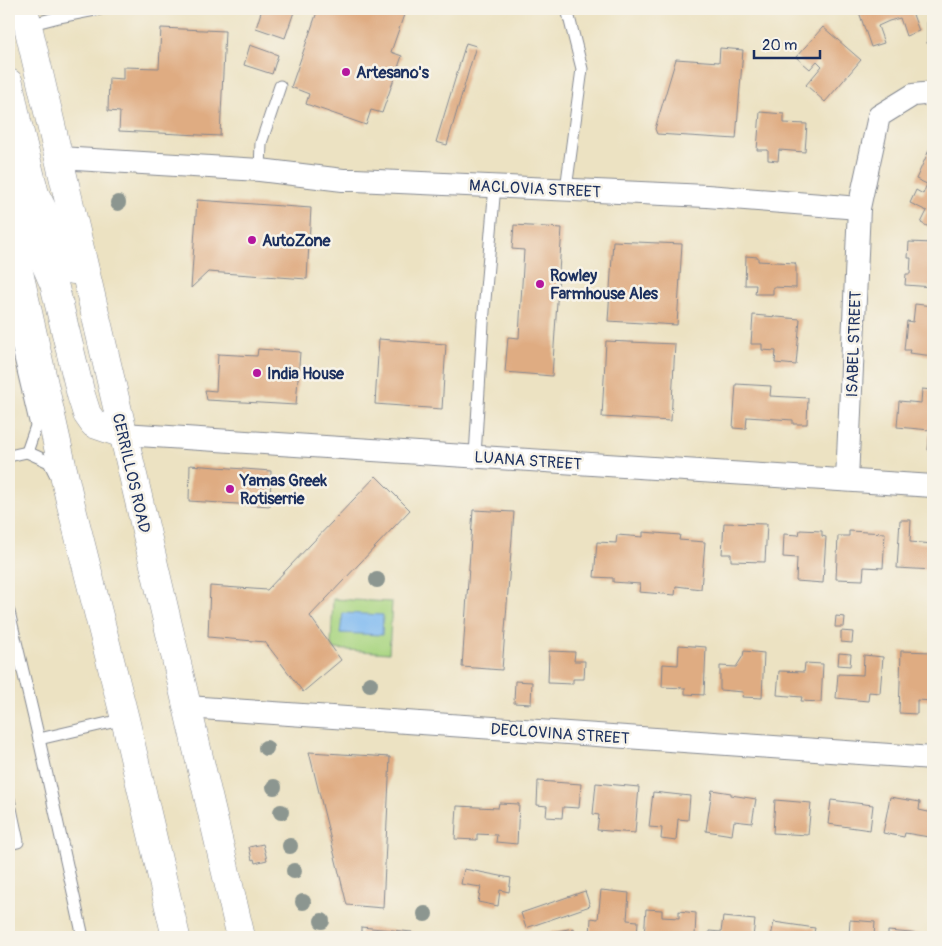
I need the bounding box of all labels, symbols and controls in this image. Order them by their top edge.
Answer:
scale bar [754,28,821,60]
text: 20 m [762,36,797,55]
place label: Artesano's [356,63,430,83]
marker: Artesano's [340,66,352,78]
street label: MACLOVIA STREET [469,176,601,202]
place label: AutoZone [262,231,332,251]
marker: AutoZone [246,234,258,246]
place label: Rowley Farmhouse Ales [550,266,659,304]
marker: Rowley Farmhouse Ales [534,278,546,290]
street label: ISABEL STREET [842,290,866,398]
place label: India House [267,364,345,384]
marker: India House [251,367,263,379]
street label: CERRILLOS ROAD [108,411,155,535]
street label: LUANA STREET [474,447,582,475]
place label: Yamas Greek Rotiserrie [239,471,327,509]
marker: Yamas Greek Rotiserrie [224,483,236,495]
street label: DECLOVINA STREET [490,719,630,749]

